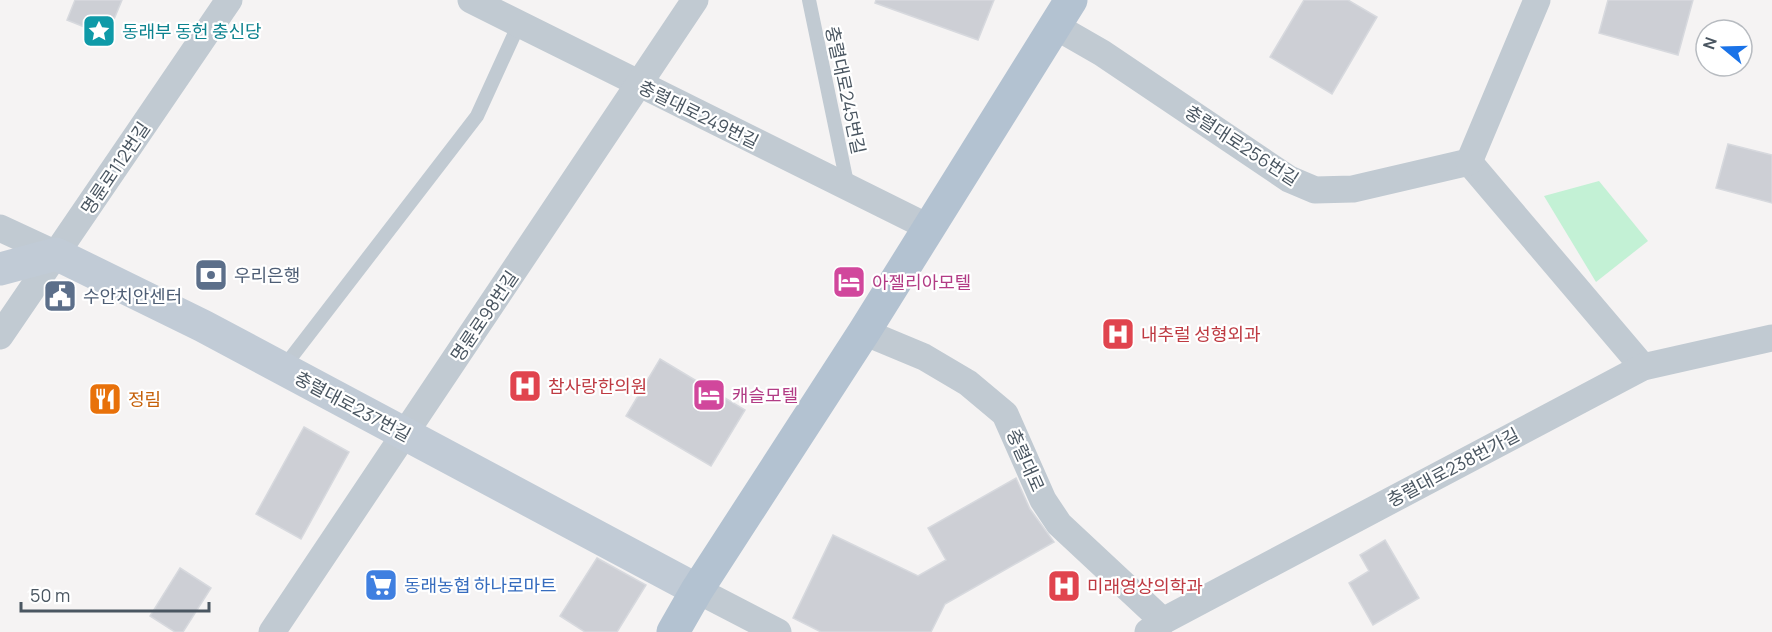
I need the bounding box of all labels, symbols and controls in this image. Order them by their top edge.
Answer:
place icon: 동래부 동헌 충신당 [81,13,117,49]
north arrow [1694,18,1754,78]
place label: 동래부 동헌 충신당 [122,19,262,43]
street label: 충렬대로245번길 [821,24,871,156]
text: N [1698,34,1722,52]
street label: 충렬대로249번길 [635,75,763,153]
street label: 충렬대로256번길 [1180,99,1304,191]
street label: 명륜로112번길 [75,117,155,219]
bank icon: 우리은행 [193,257,229,293]
place label: 우리은행 [234,263,300,287]
hotel icon: 아젤리아모텔 [831,264,867,300]
street label: 명륜로98번길 [445,266,523,366]
place label: 아젤리아모텔 [872,270,971,294]
public building icon: 수안치안센터 [42,278,78,314]
place label: 수안치안센터 [83,284,182,308]
hospital icon: 내추럴 성형외과 [1100,316,1136,352]
place label: 내추럴 성형외과 [1141,322,1261,346]
street label: 충렬대로237번길 [291,365,415,447]
hospital icon: 참사랑한의원 [507,368,543,404]
place label: 참사랑한의원 [548,374,647,398]
hotel icon: 캐슬모텔 [691,377,727,413]
restaurant icon: 정림 [87,381,123,417]
place label: 캐슬모텔 [732,383,798,407]
place label: 정림 [128,387,161,411]
street label: 충렬대로238번가길 [1383,422,1523,512]
street label: 충렬대로 [1002,425,1050,495]
supermarket icon: 동래농협 하나로마트 [363,567,399,603]
hospital icon: 미래영상의학과 [1046,568,1082,604]
place label: 동래농협 하나로마트 [404,573,557,597]
place label: 미래영상의학과 [1087,574,1203,598]
scale bar [21,575,208,613]
text: 50 m [30,583,70,607]

